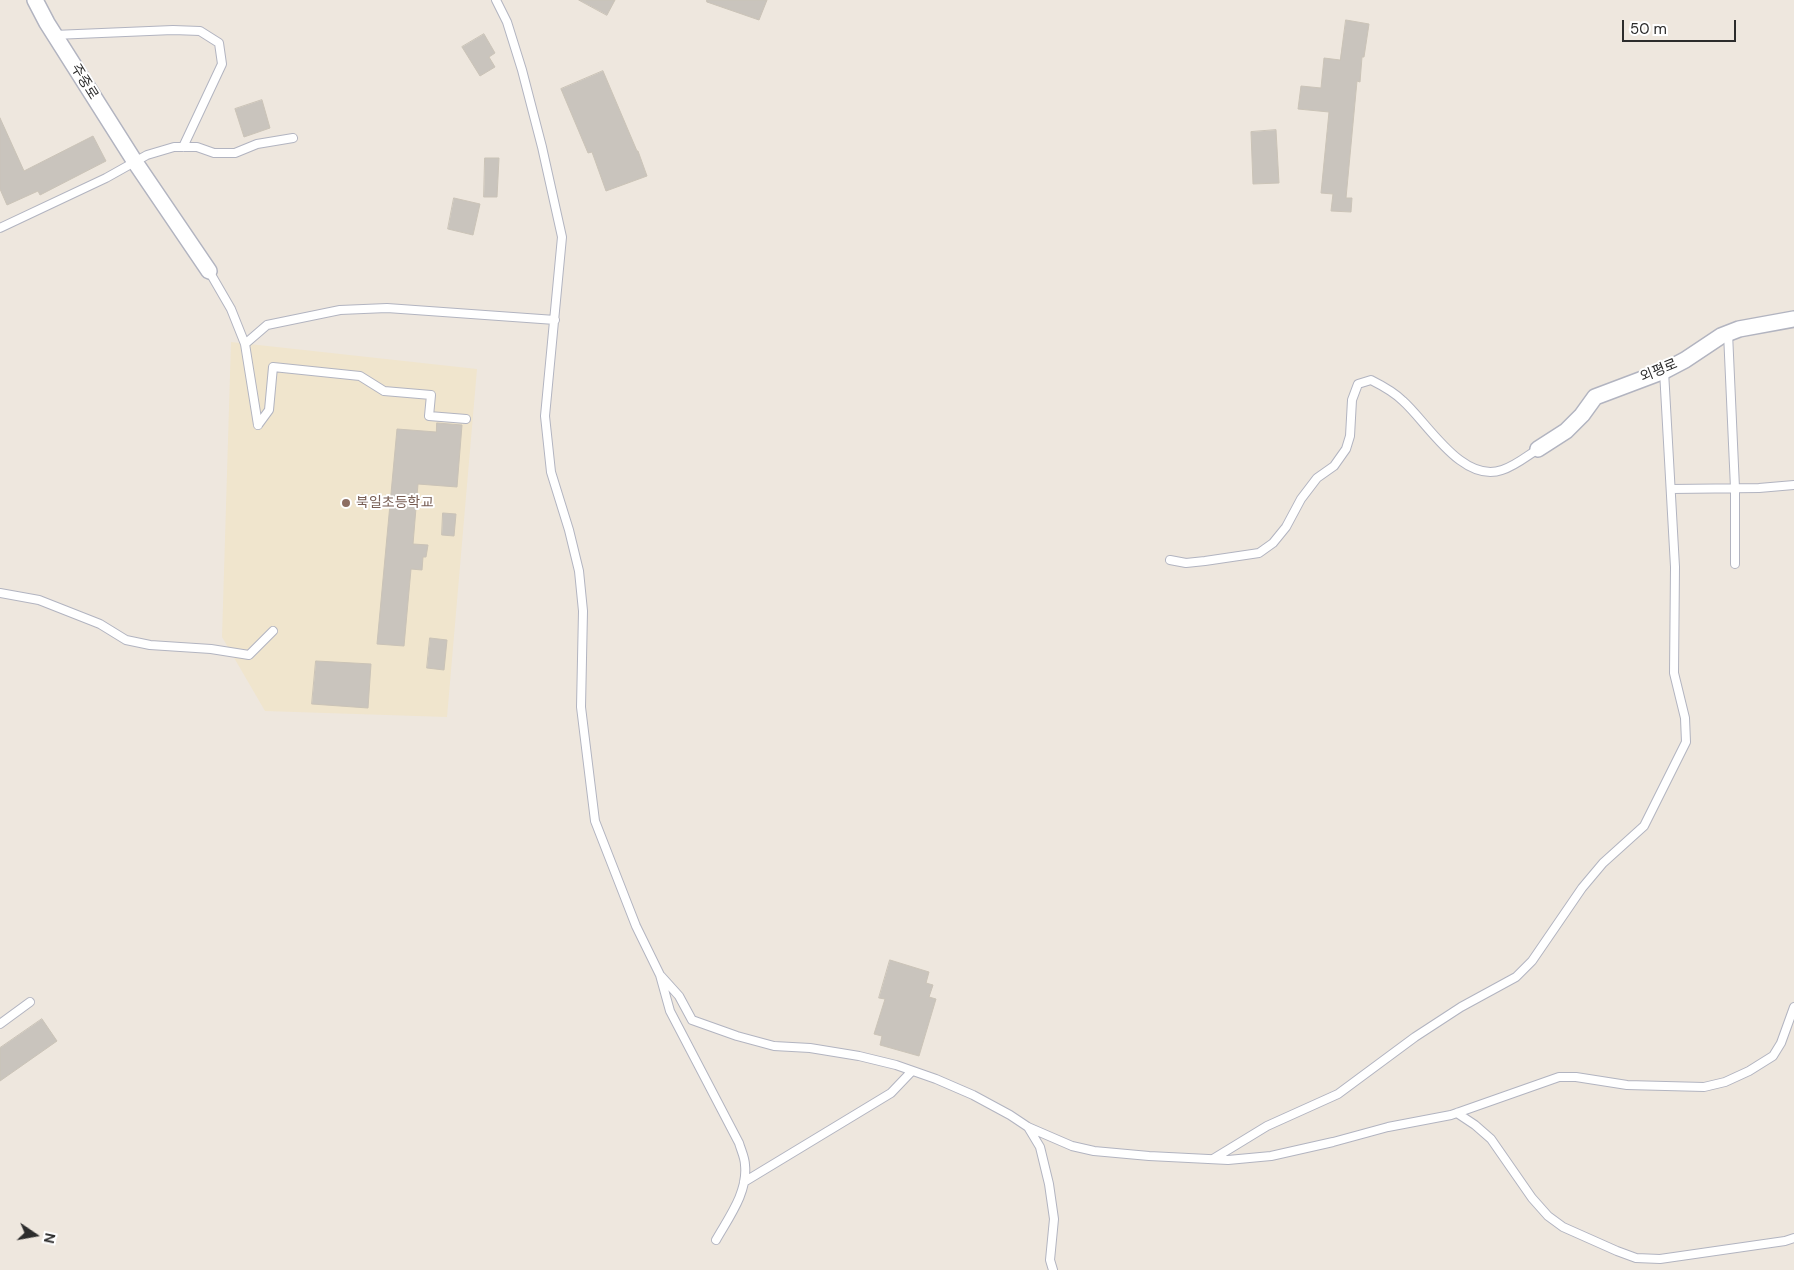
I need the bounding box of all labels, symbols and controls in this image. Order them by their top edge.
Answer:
scale bar [1624,10,1738,42]
text: 50 m [1630,19,1667,39]
street label: 주중로 [67,61,101,103]
street label: 외평로 [1638,356,1680,386]
place label: 북일초등학교 [356,495,433,511]
marker: 북일초등학교 [340,497,352,509]
north arrow [10,1210,60,1260]
text: N [40,1231,60,1245]

